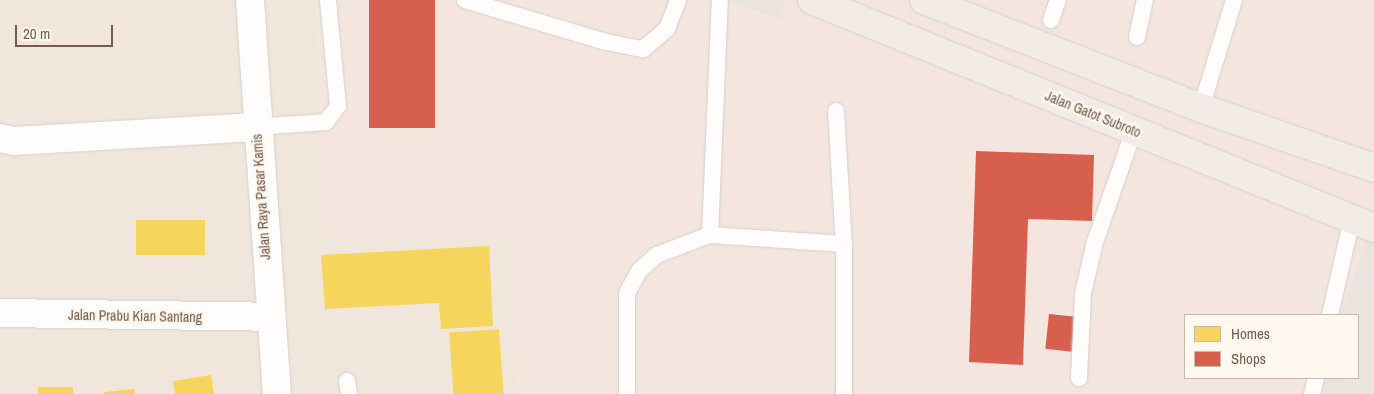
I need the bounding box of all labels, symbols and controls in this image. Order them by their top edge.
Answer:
scale bar [18,15,115,47]
text: 20 m [23,23,50,44]
street label: Jalan Gatot Subroto [1043,87,1143,141]
street label: Jalan Raya Pasar Kamis [248,133,274,261]
street label: Jalan Prabu Kian Santang [68,306,202,326]
legend [1184,314,1359,379]
text: Homes [1231,323,1270,344]
text: Shops [1231,348,1266,369]

